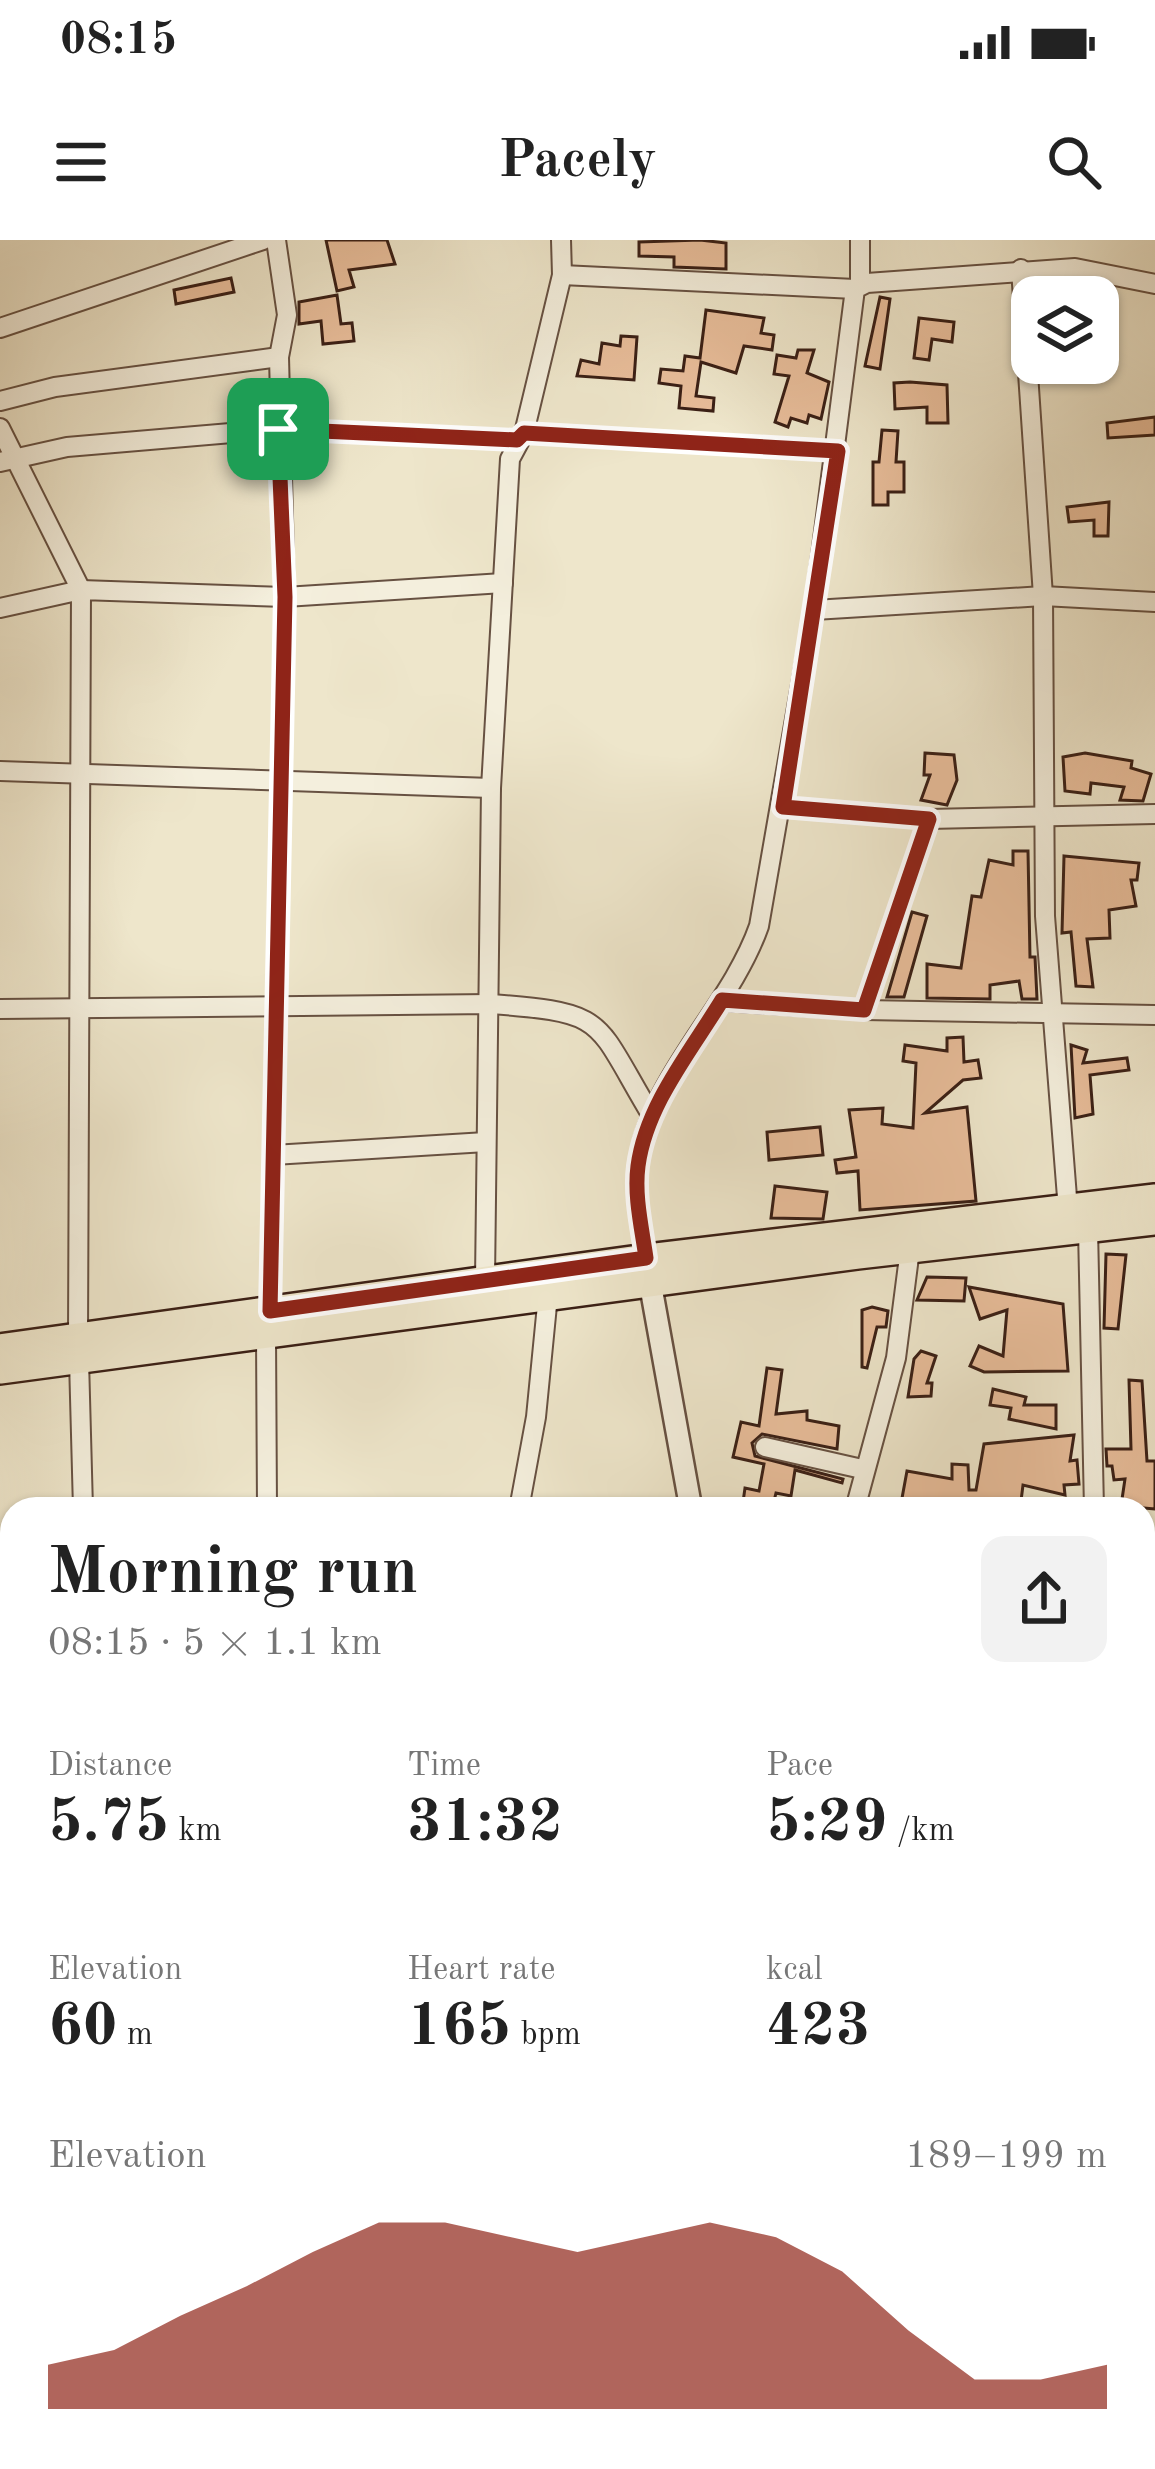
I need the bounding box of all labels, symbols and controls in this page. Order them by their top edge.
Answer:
text: 08:15 [60,19,177,64]
icon: menu [48,129,114,195]
icon: search [1041,129,1107,195]
text: Pacely [498,135,657,189]
map controls [1011,276,1119,384]
button: layers [1011,276,1119,384]
pin [227,378,329,480]
icon: arrive [245,396,311,462]
button: share [981,1536,1107,1662]
text: Morning run [48,1542,418,1608]
text: 08:15 · 5 × 1.1 km [48,1624,382,1663]
text: Distance [48,1750,172,1783]
text: Time [407,1750,481,1783]
text: Pace [766,1750,833,1783]
text: 5.75 [48,1794,169,1854]
text: 31:32 [407,1794,563,1854]
text: 5:29 [766,1794,887,1854]
text: km [169,1815,222,1848]
text: /km [887,1815,955,1848]
text: Elevation [48,1954,182,1987]
text: Heart rate [407,1954,555,1987]
text: kcal [766,1954,823,1987]
text: 60 [48,1998,118,2058]
text: 165 [407,1998,511,2058]
text: 423 [766,1998,870,2058]
text: m [118,2019,153,2052]
text: bpm [511,2019,581,2052]
text: Elevation [48,2137,207,2176]
text: 189–199 m [905,2137,1107,2176]

